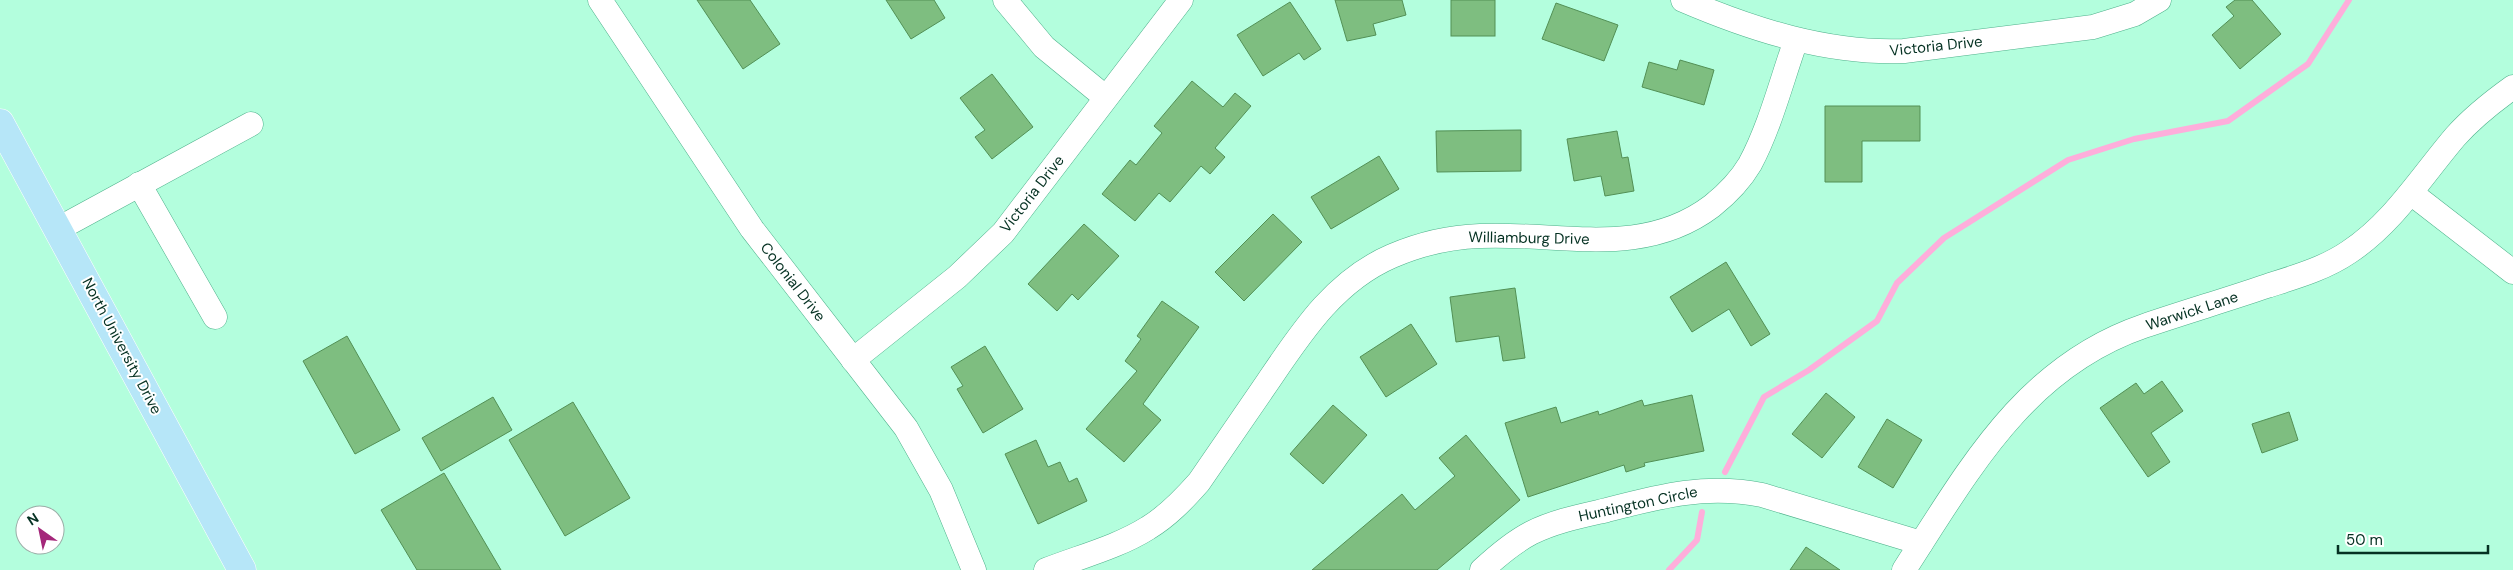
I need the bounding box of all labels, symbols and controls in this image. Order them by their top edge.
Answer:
street label: Victoria Drive [1889,31,1983,61]
street label: Victoria Drive [995,151,1069,237]
street label: Williamburg Drive [1468,227,1590,249]
street label: Colonial Drive [756,238,830,326]
street label: North University Drive [78,274,166,418]
street label: Warwick Lane [2143,287,2241,335]
street label: Huntington Circle [1577,482,1699,526]
north arrow [15,505,65,555]
text: N [24,509,42,529]
scale bar [2338,522,2488,554]
text: 50 m [2346,530,2383,550]

